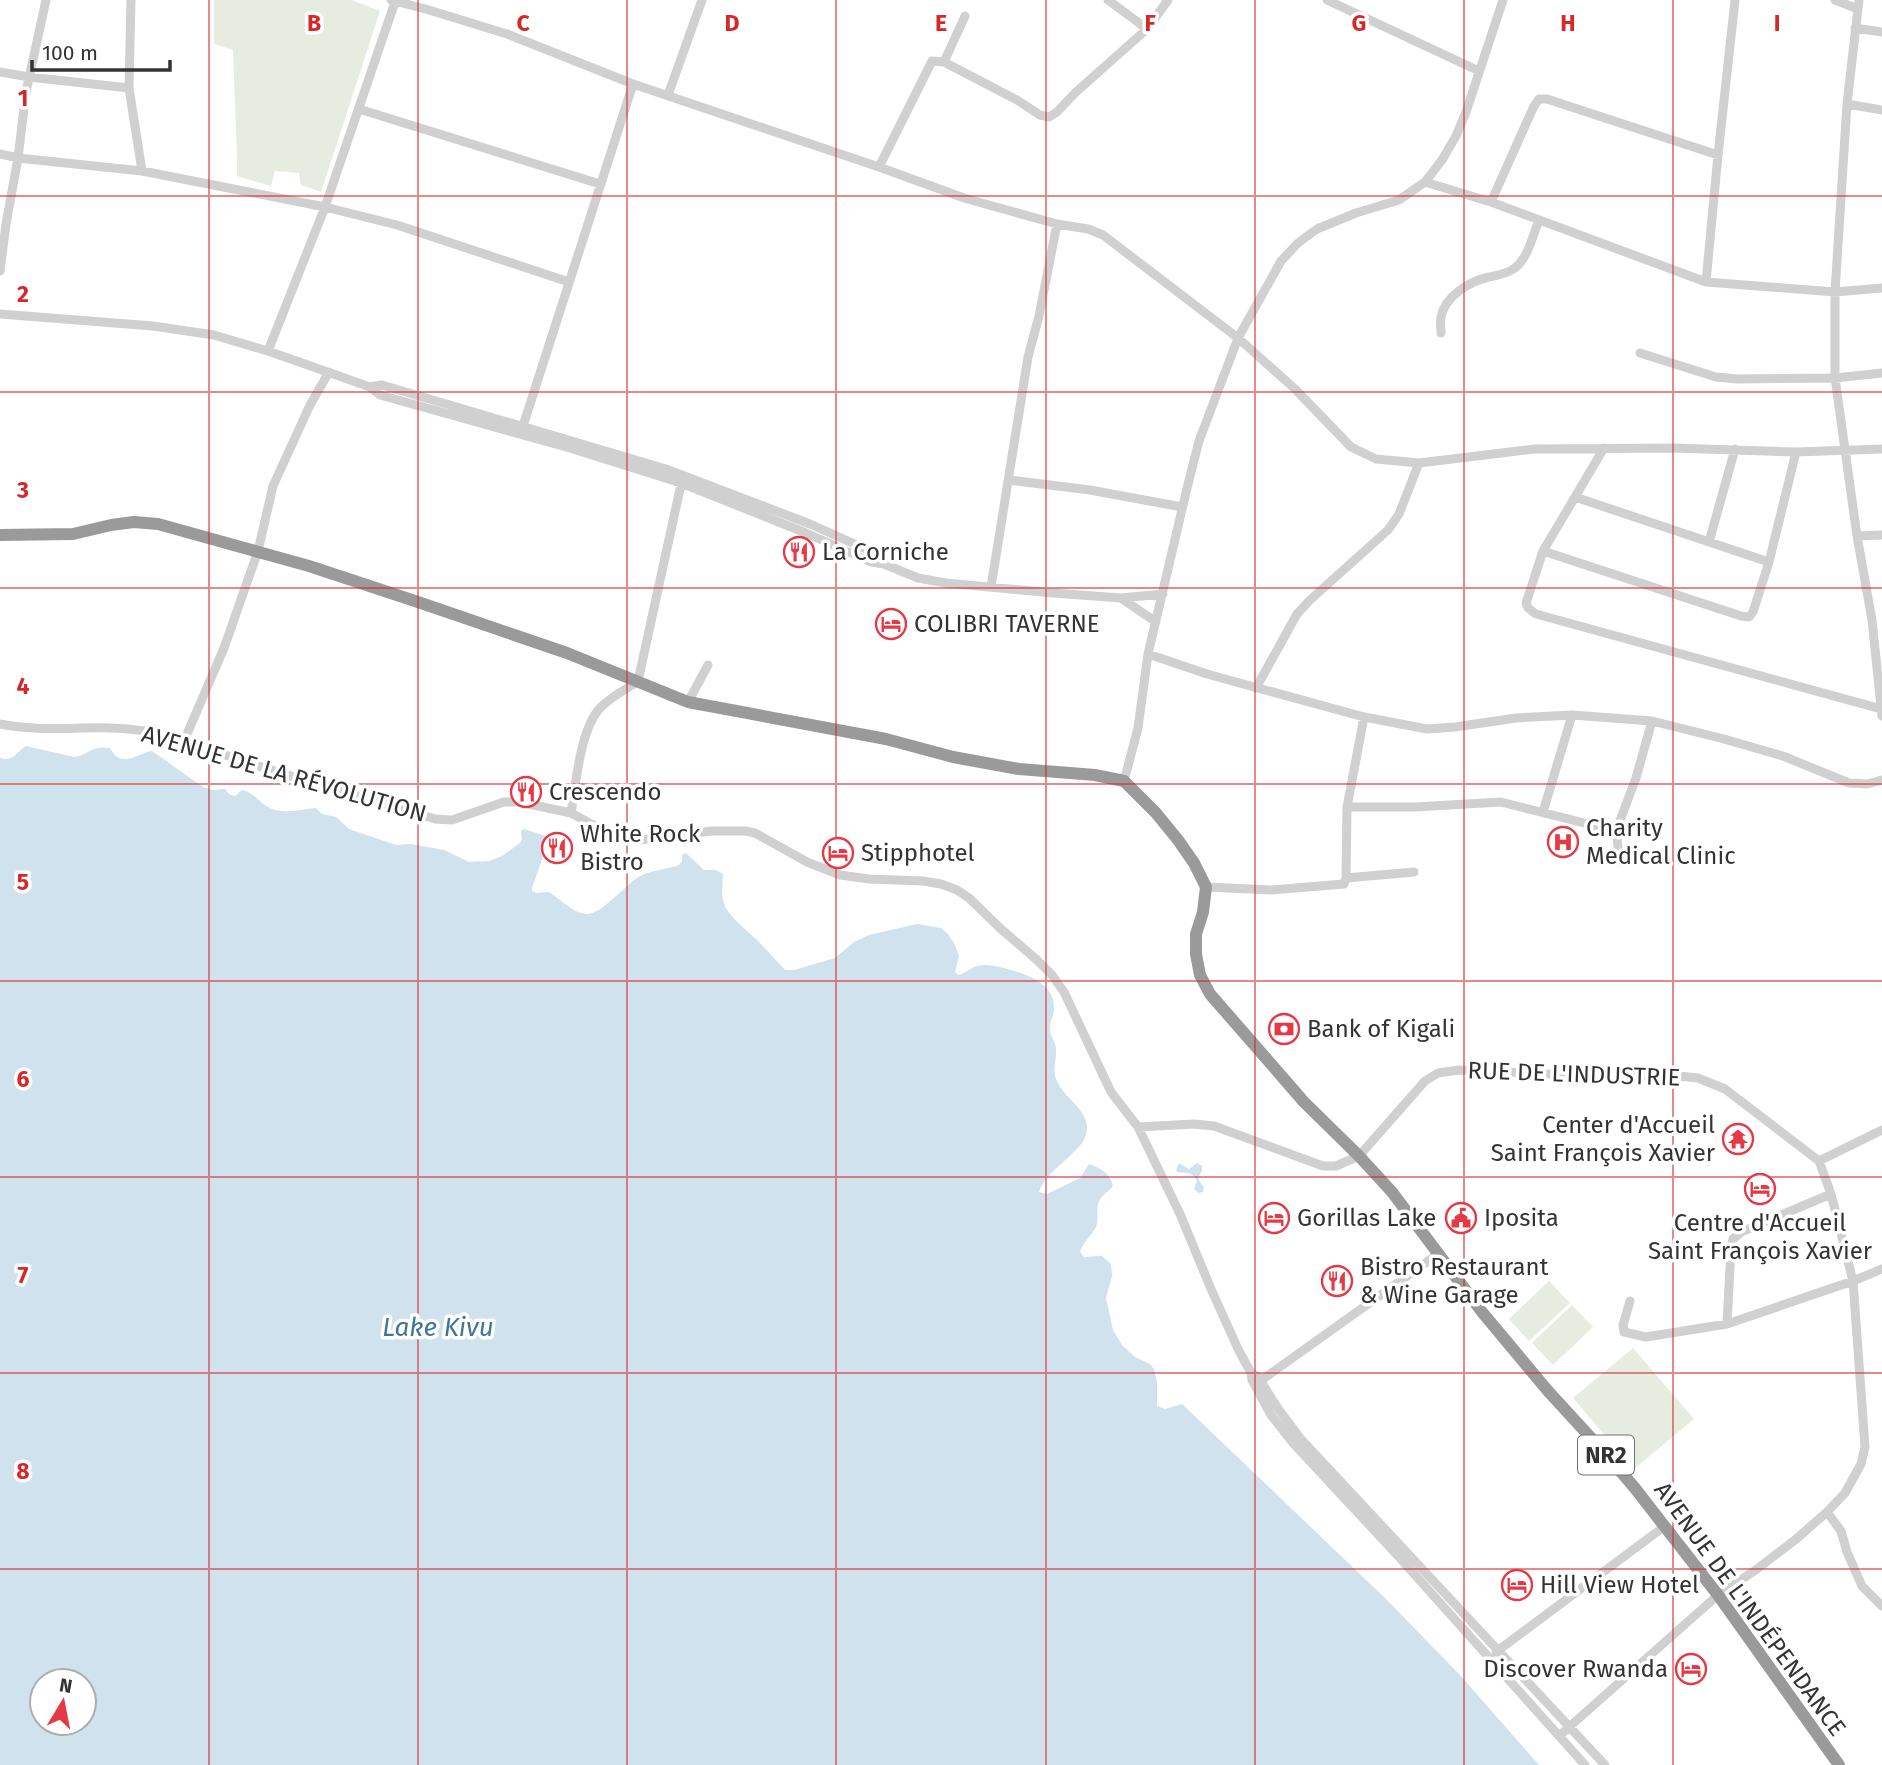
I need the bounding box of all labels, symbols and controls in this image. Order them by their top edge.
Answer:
text: B [307,9,321,37]
text: C [516,9,530,37]
text: D [725,9,740,37]
text: E [935,9,947,37]
text: F [1144,9,1156,37]
text: G [1352,9,1366,37]
text: H [1560,9,1576,37]
text: I [1774,9,1780,37]
scale bar [32,28,170,72]
text: 100 m [42,40,98,66]
text: 1 [18,84,28,112]
text: 2 [17,280,29,308]
text: 3 [16,476,29,504]
restaurant icon: La Corniche [782,535,816,569]
place label: La Corniche [822,538,949,566]
hotel icon: COLIBRI TAVERNE [874,607,908,641]
place label: COLIBRI TAVERNE [914,610,1100,638]
text: 4 [17,672,30,700]
street label: AVENUE DE LA RÉVOLUTION [138,719,430,828]
restaurant icon: Crescendo [509,775,543,809]
place label: Crescendo [549,778,661,806]
place label: Charity Medical Clinic [1586,814,1736,870]
place label: White Rock Bistro [580,820,701,876]
hospital icon: Charity Medical Clinic [1546,825,1580,859]
restaurant icon: White Rock Bistro [540,831,574,865]
hotel icon: Stipphotel [821,836,855,870]
place label: Stipphotel [861,839,975,867]
text: 5 [17,868,29,896]
bank icon: Bank of Kigali [1267,1012,1301,1046]
place label: Bank of Kigali [1307,1015,1455,1043]
street label: RUE DE L'INDUSTRIE [1467,1056,1681,1092]
text: 6 [17,1065,30,1093]
place label: Center d'Accueil Saint François Xavier [1491,1111,1716,1167]
temple icon: Center d'Accueil Saint François Xavier [1721,1122,1755,1156]
hotel icon: Centre d'Accueil Saint François Xavier [1743,1172,1777,1206]
hotel icon: Gorillas Lake [1257,1201,1291,1235]
public building icon: Iposita [1444,1201,1478,1235]
place label: Gorillas Lake [1297,1204,1436,1232]
place label: Iposita [1484,1204,1559,1232]
place label: Centre d'Accueil Saint François Xavier [1648,1209,1873,1265]
place label: Bistro Restaurant & Wine Garage [1360,1253,1549,1309]
text: 7 [18,1261,29,1289]
restaurant icon: Bistro Restaurant & Wine Garage [1320,1264,1354,1298]
water label: Lake Kivu [382,1312,494,1343]
road number: NR2 [1578,1436,1634,1474]
text: 8 [16,1457,30,1485]
street label: AVENUE DE L'INDÉPENDANCE [1648,1476,1852,1741]
hotel icon: Hill View Hotel [1500,1568,1534,1602]
place label: Hill View Hotel [1540,1571,1699,1599]
hotel icon: Discover Rwanda [1674,1652,1708,1686]
place label: Discover Rwanda [1483,1655,1668,1683]
north arrow [28,1667,98,1737]
text: N [58,1673,74,1698]

